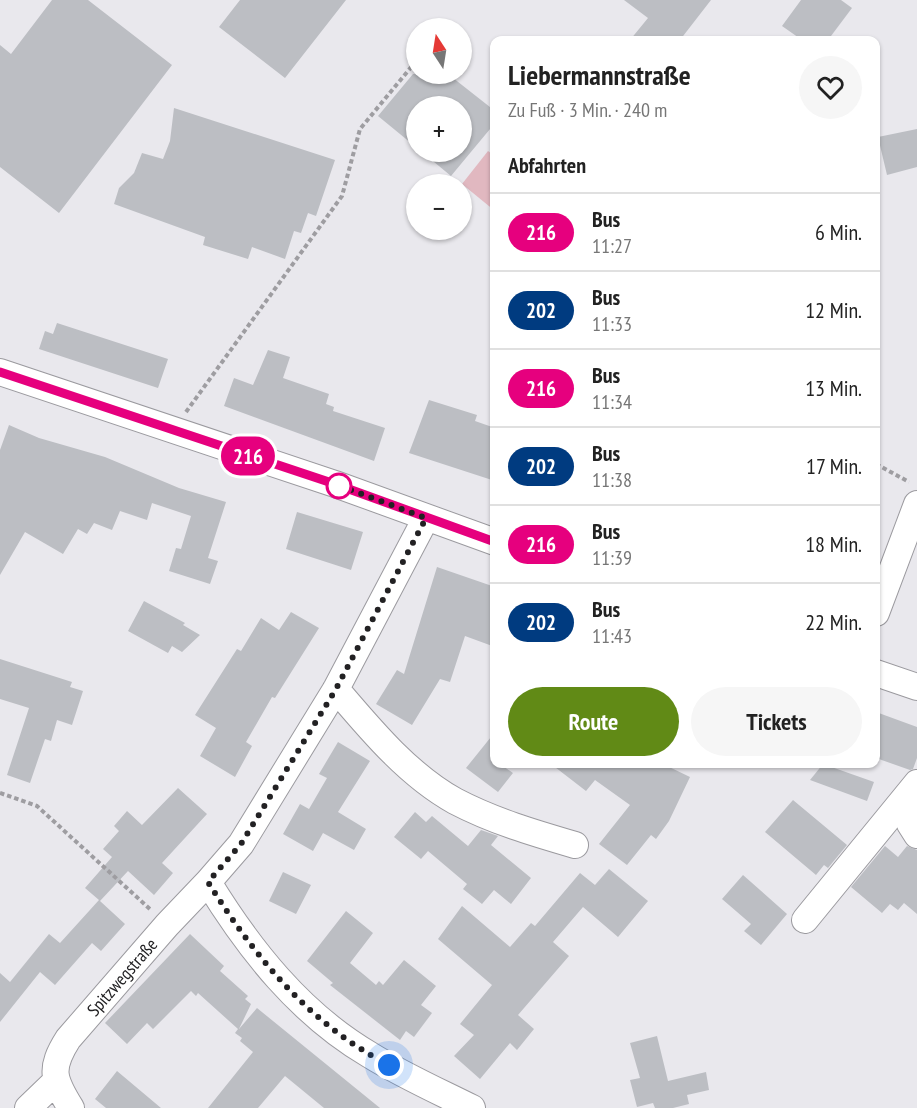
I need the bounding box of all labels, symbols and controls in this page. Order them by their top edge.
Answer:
north arrow [406,18,472,84]
map controls [406,18,472,240]
text: Liebermannstraße [508,56,691,93]
button: heart [799,56,862,119]
button: + [406,96,472,162]
text: Zu Fuß · 3 Min. · 240 m [508,97,667,123]
text: Abfahrten [508,151,586,179]
button: − [406,174,472,240]
text: Bus [592,205,620,233]
text: 6 Min. [815,218,862,246]
text: 216 [526,219,556,246]
text: 11:27 [592,233,632,259]
text: Bus [592,283,620,311]
text: 12 Min. [805,296,862,324]
text: 202 [526,297,556,324]
text: 11:33 [592,311,632,337]
text: Bus [592,361,620,389]
text: 13 Min. [805,374,862,402]
text: 216 [526,375,556,402]
text: 11:34 [592,389,632,415]
line badge: 216 [214,436,282,476]
text: Bus [592,439,620,467]
text: 216 [233,443,263,470]
text: 17 Min. [806,452,862,480]
text: 202 [526,453,556,480]
text: 11:38 [592,467,632,493]
unlabelled marker [326,473,352,499]
text: Bus [592,517,620,545]
text: 18 Min. [805,530,862,558]
text: 216 [526,531,556,558]
text: 11:39 [592,545,632,571]
text: Bus [592,595,620,623]
text: 22 Min. [805,608,862,636]
text: 202 [526,609,556,636]
text: 11:43 [592,623,632,649]
button: Route [508,687,679,756]
button: Tickets [691,687,862,756]
street label: Spitzwegstraße [82,933,162,1021]
your location [374,1050,404,1080]

